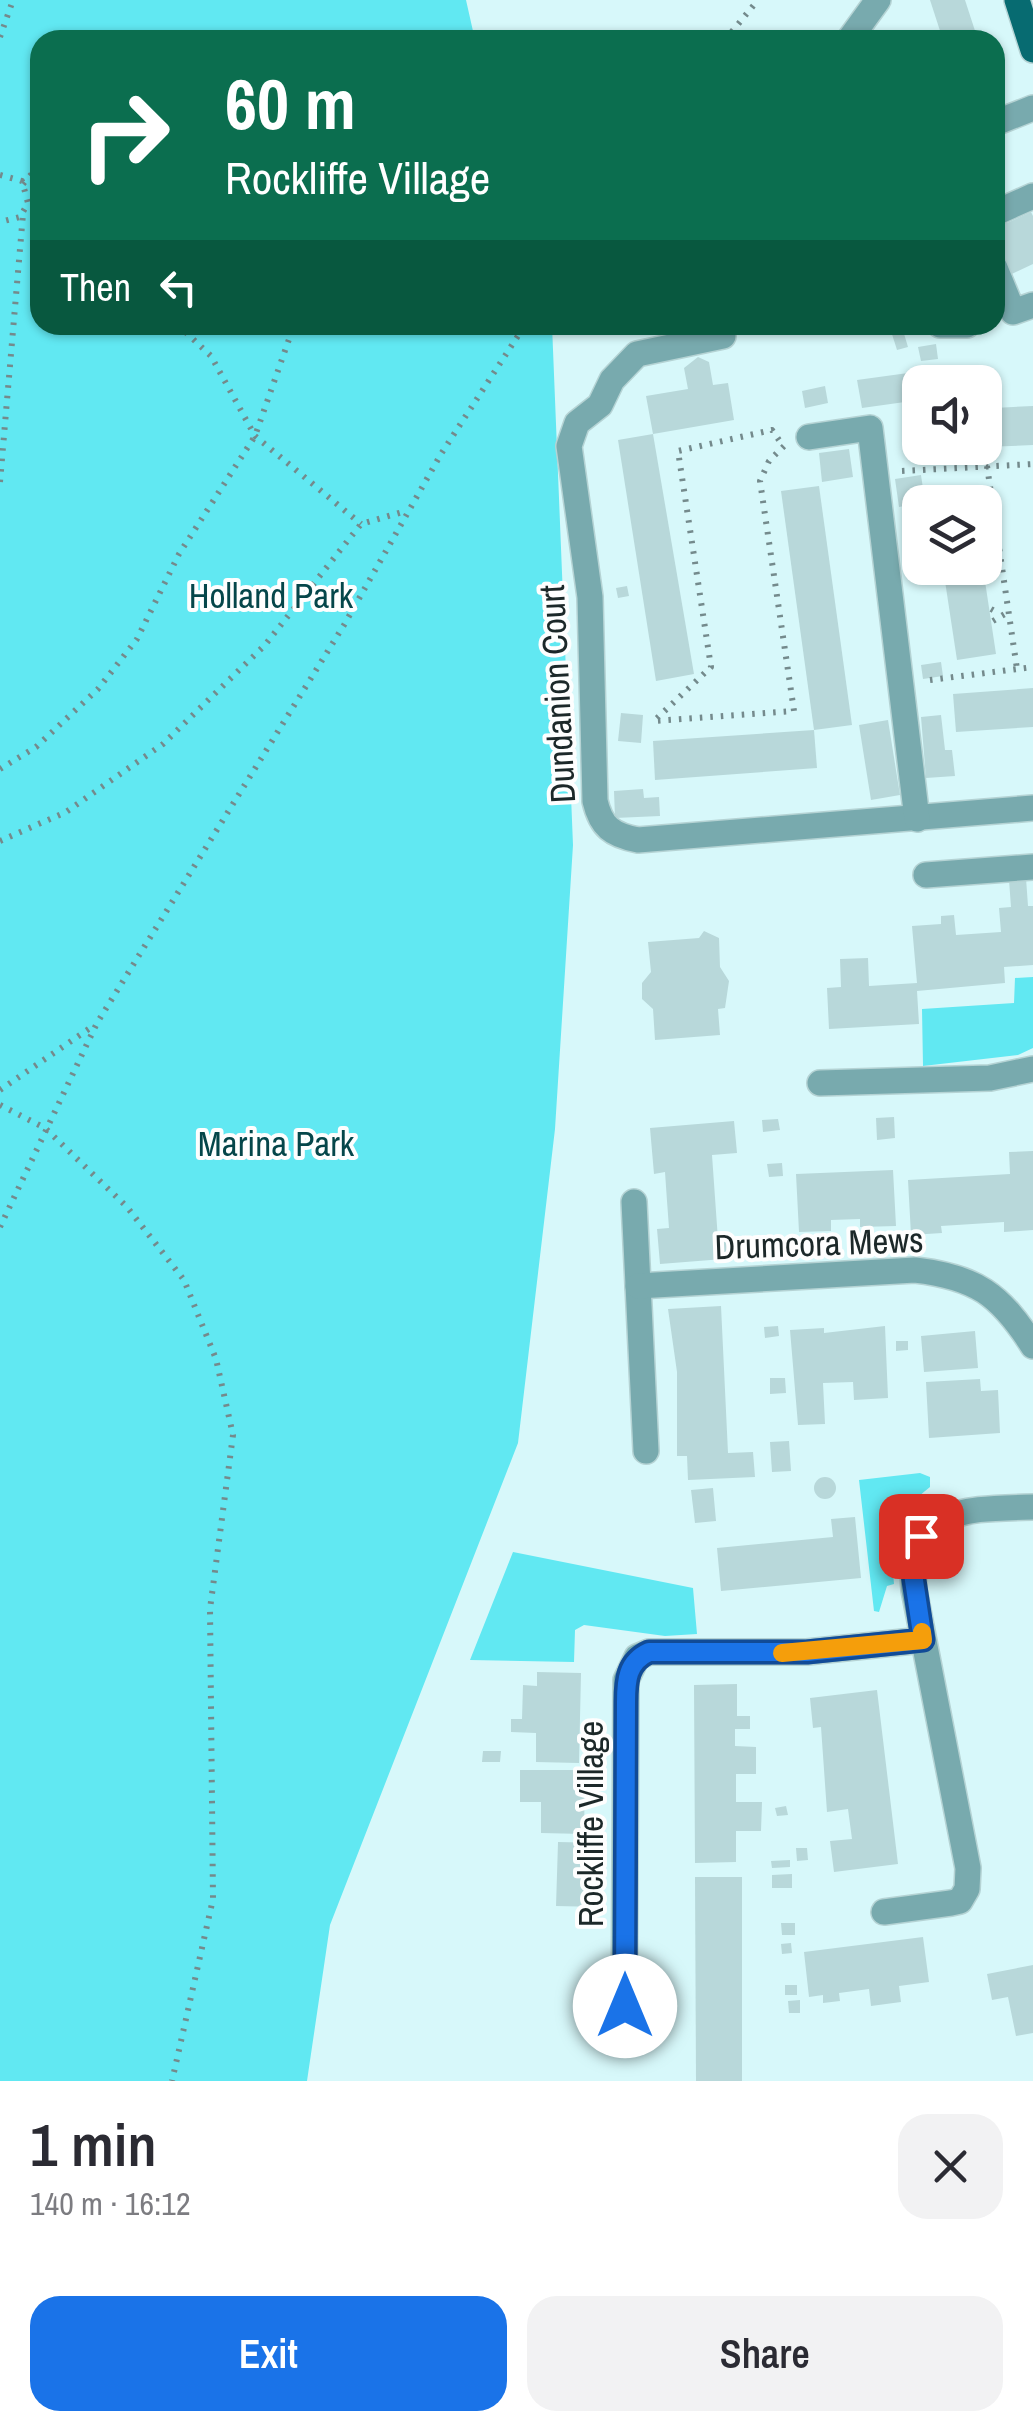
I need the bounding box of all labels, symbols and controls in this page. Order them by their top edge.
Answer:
text: 60 m [225,57,356,151]
icon: right [60,70,190,200]
text: Rockliffe Village [225,147,490,208]
icon: left [151,260,206,315]
text: Then [60,262,131,313]
map controls [902,365,1002,585]
button: sound [902,365,1002,465]
button: layers [902,485,1002,585]
park label: Holland Park [189,572,354,619]
street label: Dundanion Court [528,584,586,804]
park label: Marina Park [198,1120,355,1167]
street label: Drumcora Mews [714,1216,924,1270]
pin [879,1494,964,1579]
icon: arrive [894,1509,949,1564]
street label: Rockliffe Village [567,1721,614,1927]
position arrow [573,1954,677,2058]
text: 1 min [30,2104,157,2185]
button: close [898,2114,1003,2219]
text: 140 m · 16:12 [30,2182,190,2225]
button: Exit [30,2296,507,2411]
button: Share [527,2296,1003,2411]

